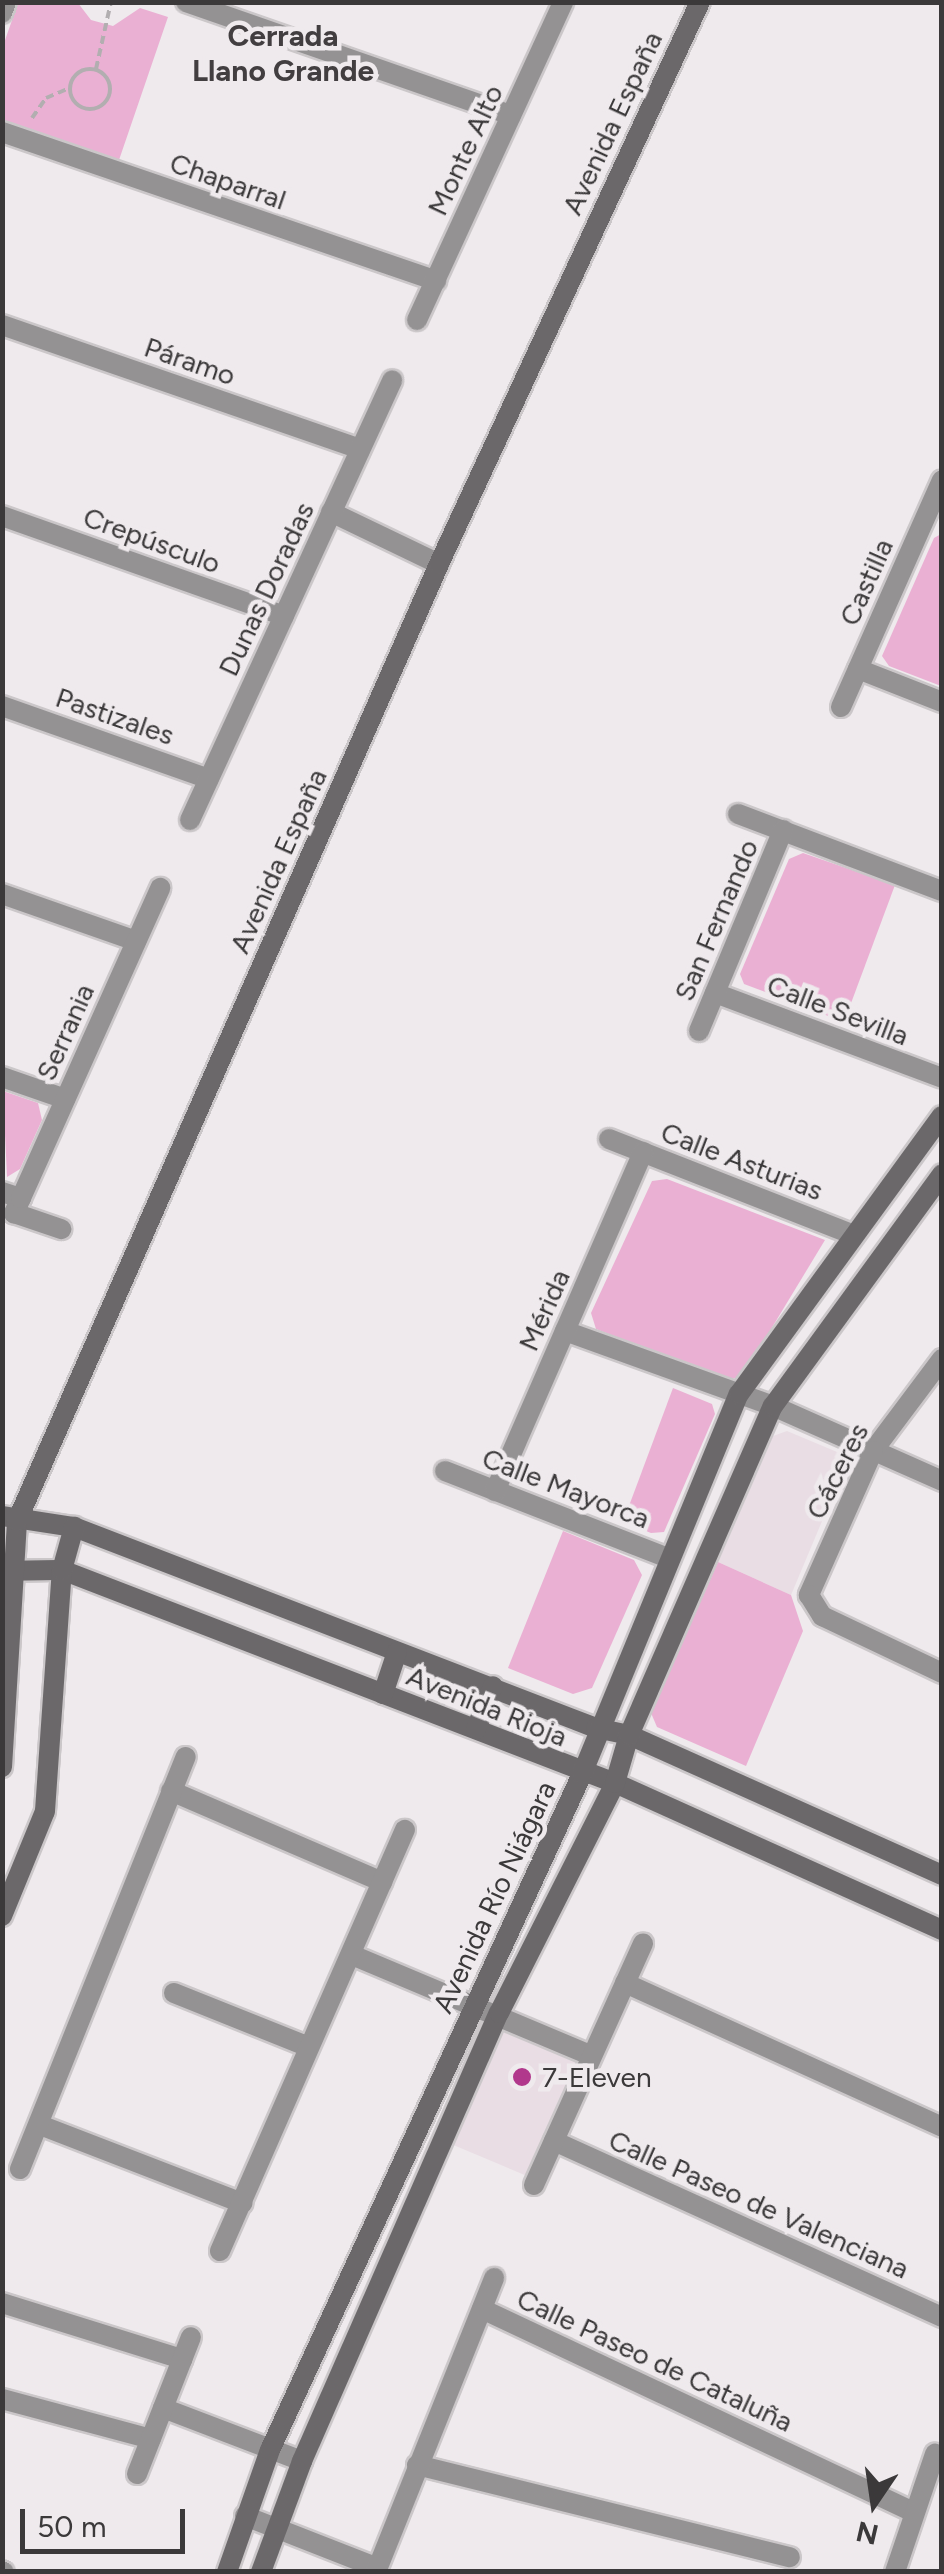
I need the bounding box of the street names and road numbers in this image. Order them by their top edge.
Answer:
street label: Avenida España [555,26,669,220]
street label: Monte Alto [420,79,510,221]
street label: Chaparral [166,146,290,216]
street label: Páramo [140,330,240,392]
street label: Dunas Doradas [211,497,321,681]
street label: Crepúsculo [79,500,225,580]
street label: Castilla [832,534,900,630]
street label: Pastizales [51,680,179,752]
street label: Avenida España [222,764,334,958]
street label: San Fernando [667,834,765,1006]
street label: Calle Sevilla [763,968,913,1052]
street label: Serrania [29,979,101,1085]
street label: Calle Asturias [656,1115,828,1207]
street label: Mérida [511,1264,577,1356]
street label: Cáceres [799,1418,875,1524]
street label: Calle Mayorca [478,1441,654,1535]
street label: Avenida Rioja [402,1659,572,1753]
street label: Avenida Río Niágara [426,1776,562,2018]
street label: Calle Paseo de Valenciana [604,2123,914,2285]
street label: Calle Paseo de Cataluña [512,2281,798,2439]

